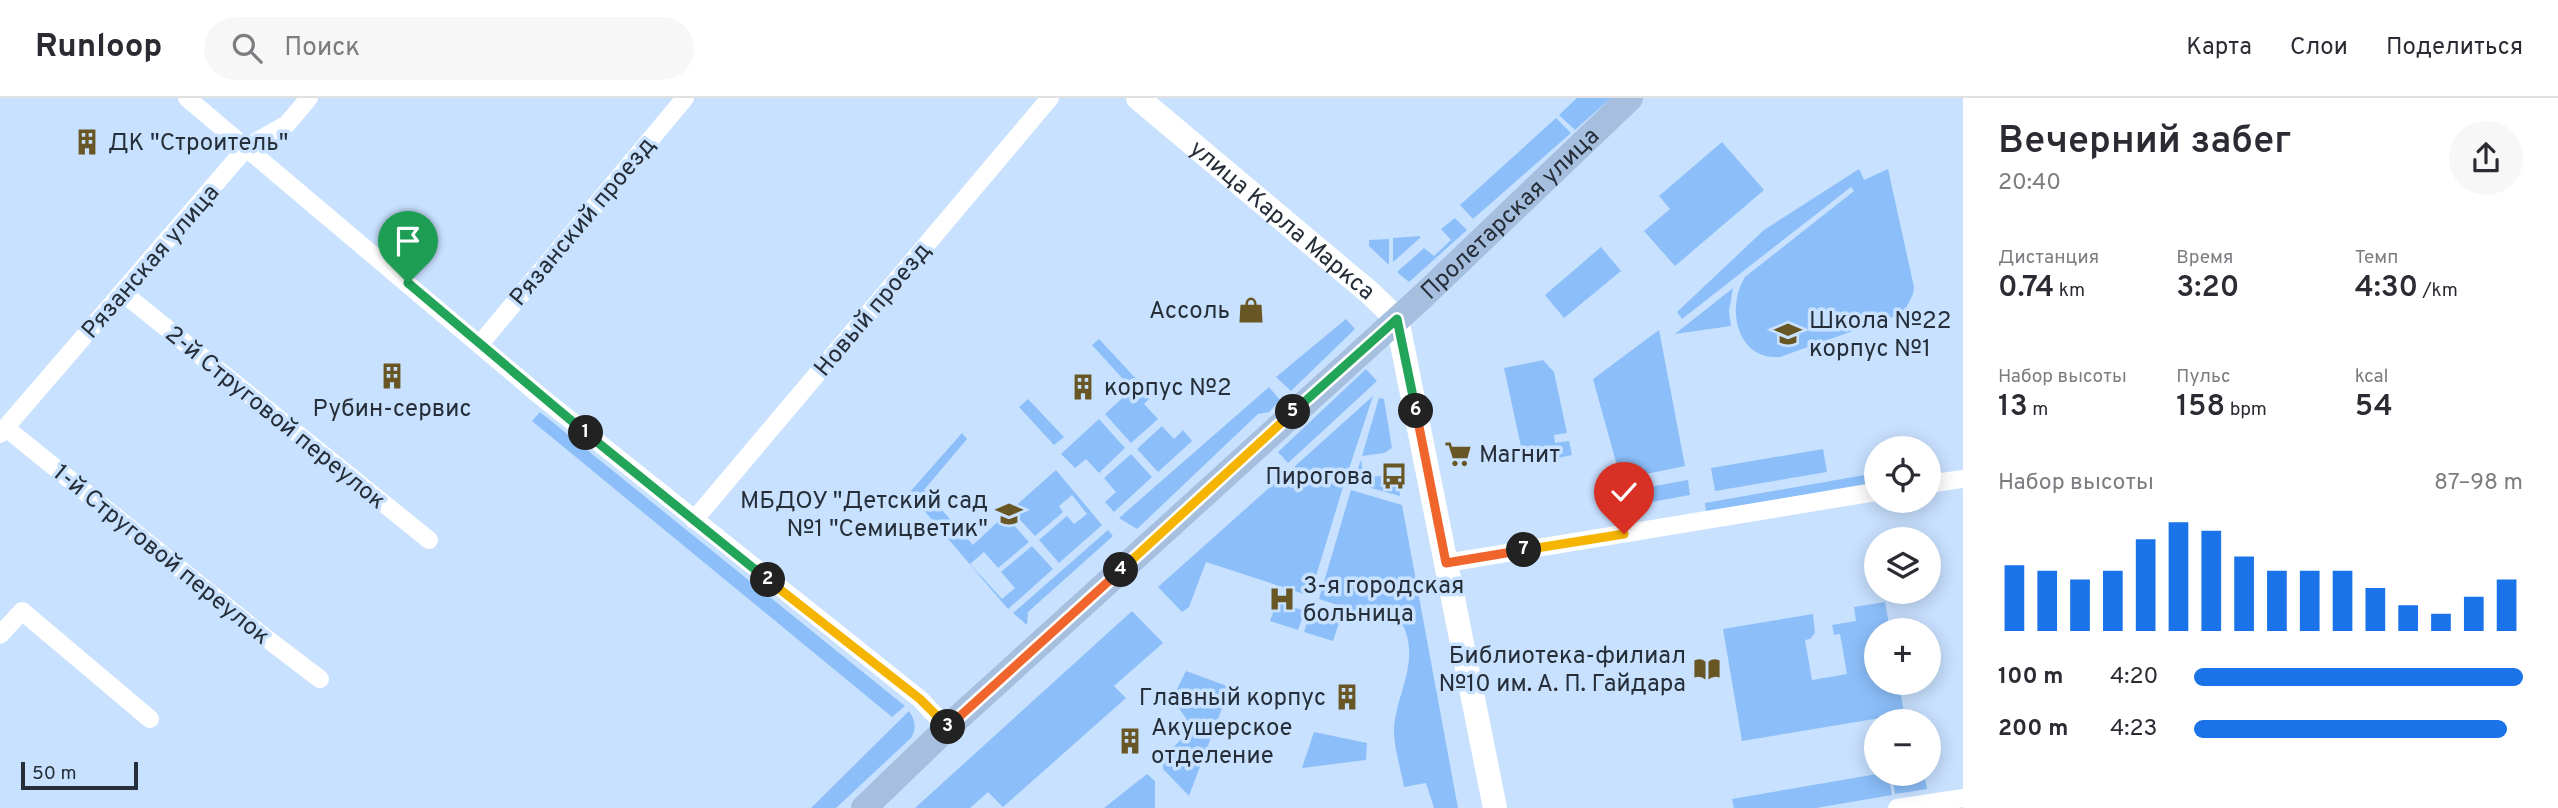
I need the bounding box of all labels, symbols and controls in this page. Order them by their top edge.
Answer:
search box [204,17,694,80]
text: Runloop [35,27,162,69]
icon: search [228,29,266,67]
text: Поиск [284,32,360,65]
text: Карта [2186,33,2252,63]
text: Слои [2290,33,2348,63]
text: Поделиться [2386,33,2523,63]
text: Вечерний забег [1998,118,2291,167]
button: share [2449,121,2523,195]
street label: Пролетарская улица [1415,122,1607,307]
building icon: ДК "Строитель" [72,127,102,157]
place label: ДК "Строитель" [108,129,289,159]
street label: Рязанский проезд [504,132,663,313]
street label: улица Карла Маркса [1182,135,1380,308]
text: 20:40 [1998,169,2061,198]
street label: Рязанская улица [76,179,227,346]
pin [378,211,438,283]
icon: arrive [389,222,427,260]
street label: Новый проезд [809,237,938,383]
text: Дистанция [1998,246,2099,270]
text: Время [2176,246,2233,270]
text: Темп [2355,246,2398,270]
text: 0.74 [1998,270,2054,307]
text: 3:20 [2176,270,2239,307]
text: 4:30 [2355,270,2418,307]
text: km [2054,279,2085,303]
text: /km [2418,279,2458,303]
shop icon: Ассоль [1236,295,1266,325]
place label: Ассоль [1149,297,1230,327]
place label: Школа №22 корпус №1 [1809,307,1952,365]
school or university icon: Школа №22 корпус №1 [1773,319,1803,349]
street label: 2-й Струговой переулок [158,320,391,517]
building icon: Рубин-сервис [377,361,407,391]
text: Набор высоты [1998,365,2127,389]
text: Пульс [2176,365,2230,389]
text: kcal [2355,365,2388,389]
building icon: корпус №2 [1068,372,1098,402]
place label: корпус №2 [1104,374,1232,404]
text: 13 [1998,389,2028,426]
text: 158 [2176,389,2225,426]
text: 54 [2355,389,2393,426]
pin: 5 [1276,394,1310,430]
pin: 6 [1398,394,1434,428]
place label: Рубин-сервис [313,395,471,425]
text: 6 [1410,398,1421,422]
text: m [2028,398,2048,422]
text: bpm [2225,398,2267,422]
text: 5 [1287,399,1298,423]
pin: 1 [568,416,604,450]
text: 1 [582,420,589,444]
map controls [1864,436,1941,786]
button: locate [1864,436,1941,513]
supermarket icon: Магнит [1443,439,1473,469]
place label: Магнит [1479,441,1560,471]
street label: 1-й Струговой переулок [46,459,275,652]
bus stop icon: Пирогова [1379,461,1409,491]
pin [1594,462,1654,534]
place label: Пирогова [1265,463,1373,493]
text: Набор высоты [1998,469,2154,498]
text: 87–98 m [2434,469,2523,498]
icon: check [1605,473,1643,511]
place label: МБДОУ "Детский сад №1 "Семицветик" [740,487,988,545]
school or university icon: МБДОУ "Детский сад №1 "Семицветик" [994,499,1024,529]
button: layers [1864,527,1941,604]
pin: 7 [1506,532,1542,568]
text: 7 [1518,537,1529,561]
pin: 4 [1104,552,1138,588]
text: 4 [1114,557,1127,581]
pin: 2 [750,562,786,598]
text: 2 [762,567,773,591]
place label: 3-я городская больница [1303,572,1464,630]
hospital icon: 3-я городская больница [1267,584,1297,614]
button: + [1864,618,1941,695]
place label: Библиотека-филиал №10 им. А. П. Гайдара [1438,642,1686,700]
library icon: Библиотека-филиал №10 им. А. П. Гайдара [1692,654,1722,684]
text: 100 m [1998,663,2063,692]
text: 4:20 [2110,663,2158,692]
building icon: Главный корпус [1332,682,1362,712]
place label: Главный корпус [1139,684,1326,714]
button: − [1864,709,1941,786]
pin: 3 [930,710,965,744]
text: 3 [942,714,953,738]
place label: Акушерское отделение [1151,714,1292,772]
text: 200 m [1998,715,2068,744]
text: 4:23 [2110,715,2157,744]
building icon: Акушерское отделение [1115,726,1145,756]
scale bar [21,759,138,791]
text: 50 m [32,762,77,786]

